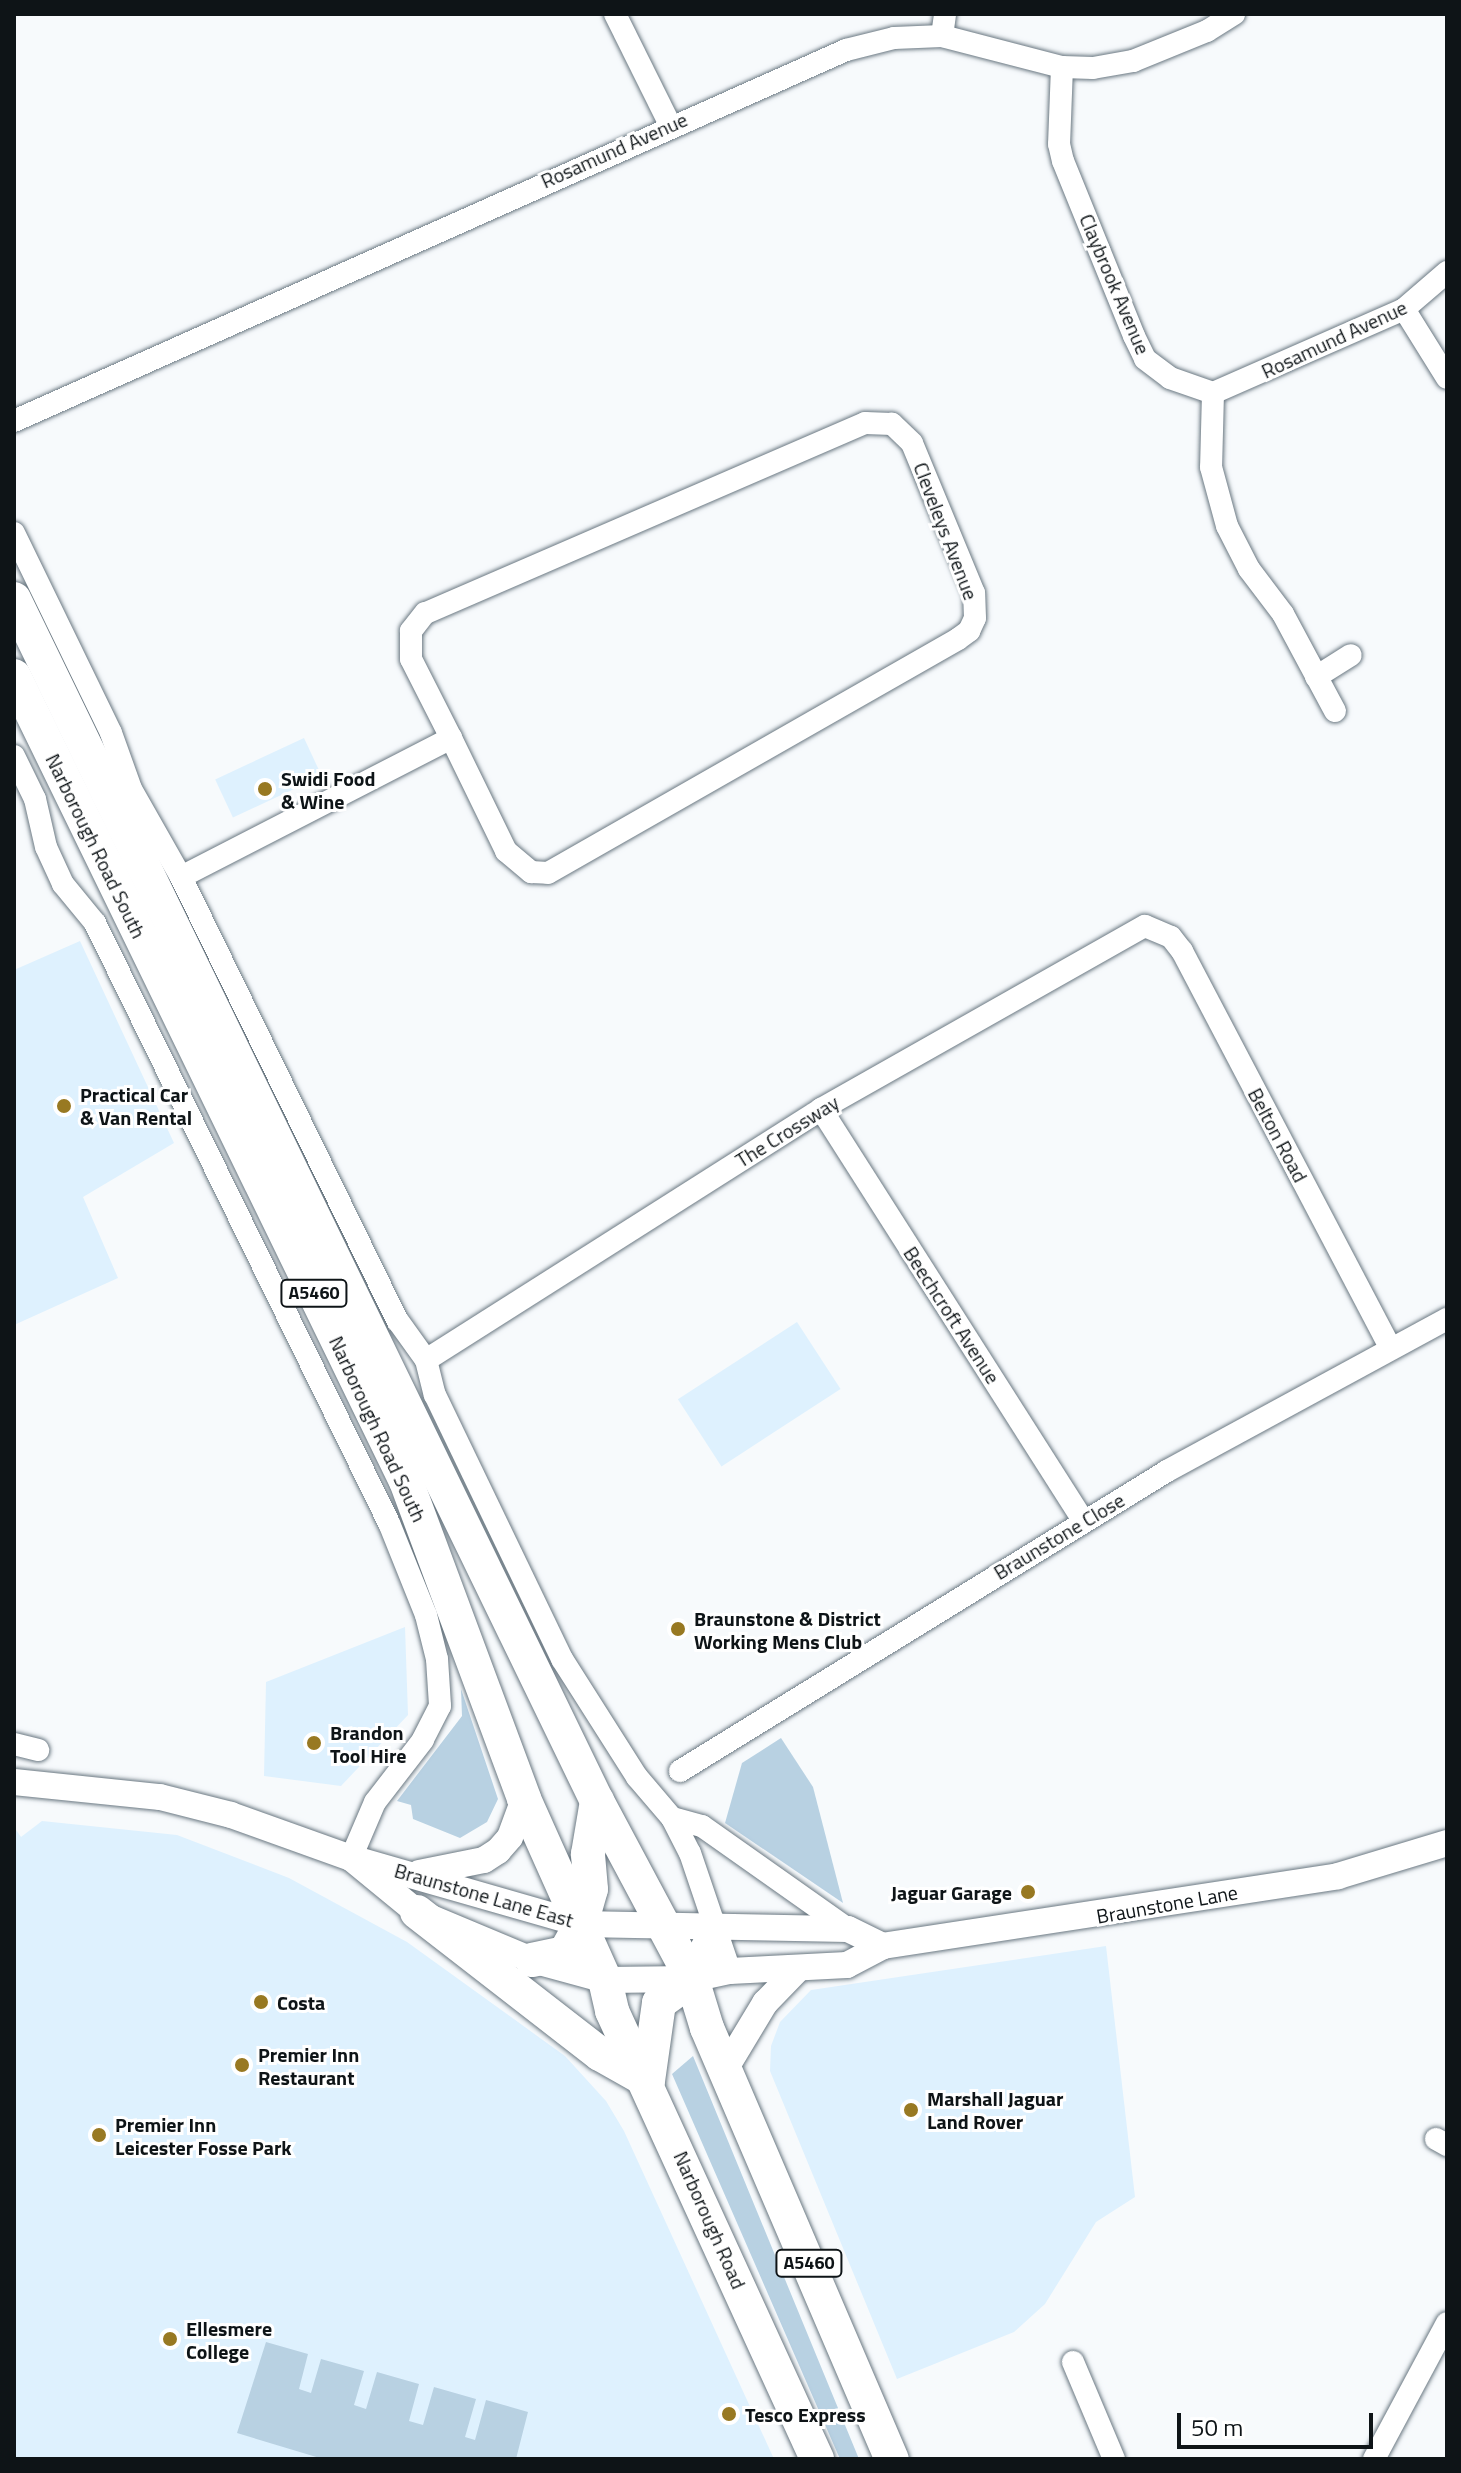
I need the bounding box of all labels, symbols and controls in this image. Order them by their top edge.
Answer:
street label: Rosamund Avenue [537,107,691,193]
street label: Claybrook Avenue [1075,210,1155,358]
street label: Rosamund Avenue [1257,295,1411,383]
street label: Cleveleys Avenue [909,459,983,603]
street label: Narborough Road South [41,750,151,942]
place label: Swidi Food & Wine [281,766,375,813]
marker: Swidi Food & Wine [256,780,274,798]
place label: Practical Car & Van Rental [80,1082,192,1129]
street label: Belton Road [1243,1084,1313,1186]
street label: The Crossway [731,1090,843,1172]
marker: Practical Car & Van Rental [55,1097,73,1115]
street label: Beechcroft Avenue [899,1242,1005,1388]
road number: A5460 [280,1279,348,1307]
street label: Narborough Road South [324,1332,432,1526]
street label: Braunstone Close [989,1488,1129,1584]
place label: Braunstone & District Working Mens Club [694,1606,881,1653]
marker: Braunstone & District Working Mens Club [669,1620,687,1638]
place label: Brandon Tool Hire [330,1720,407,1767]
marker: Brandon Tool Hire [305,1734,323,1752]
street label: Braunstone Lane East [392,1858,576,1932]
place label: Jaguar Garage [891,1880,1012,1904]
street label: Braunstone Lane [1094,1880,1240,1928]
marker: Jaguar Garage [1019,1883,1037,1901]
place label: Costa [277,1990,325,2014]
marker: Costa [252,1993,270,2011]
place label: Premier Inn Restaurant [258,2042,359,2089]
marker: Premier Inn Restaurant [233,2056,251,2074]
place label: Marshall Jaguar Land Rover [927,2086,1063,2133]
marker: Marshall Jaguar Land Rover [902,2101,920,2119]
place label: Premier Inn Leicester Fosse Park [115,2112,292,2159]
marker: Premier Inn Leicester Fosse Park [90,2126,108,2144]
street label: Narborough Road [669,2147,751,2293]
road number: A5460 [775,2249,843,2277]
place label: Ellesmere College [186,2316,272,2363]
marker: Ellesmere College [161,2330,179,2348]
scale bar [1181,2397,1377,2447]
place label: Tesco Express [745,2402,866,2426]
marker: Tesco Express [720,2405,738,2423]
text: 50 m [1191,2409,1243,2445]

